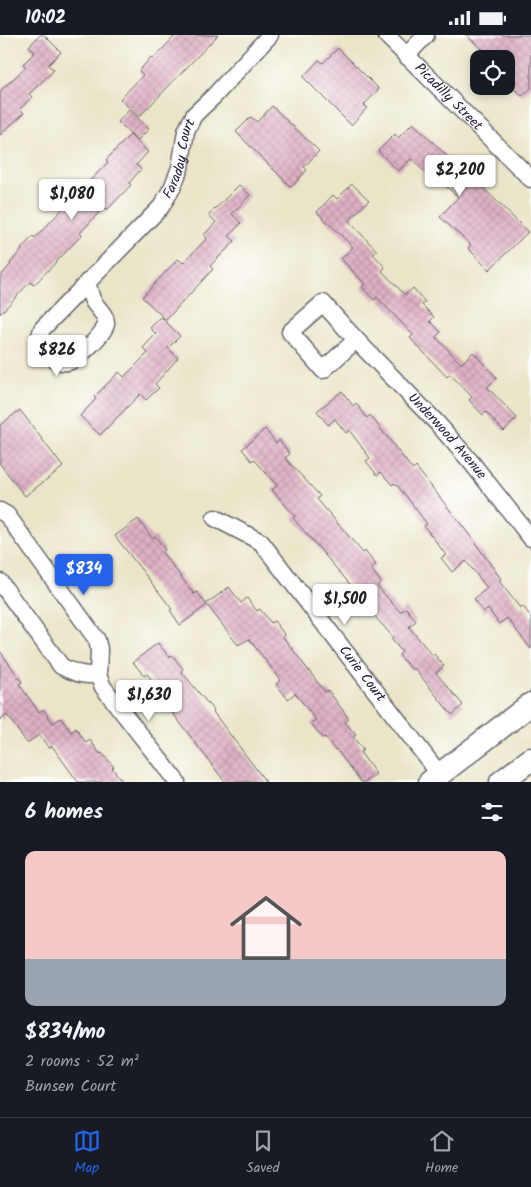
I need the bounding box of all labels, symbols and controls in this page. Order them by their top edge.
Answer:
text: 10:02 [25,3,66,33]
map controls [470,50,515,95]
button: locate [470,50,515,95]
street label: Picadilly Street [409,58,488,136]
street label: Faraday Court [157,115,202,203]
pin: $2,200 [419,155,501,197]
text: $2,200 [436,158,484,183]
pin: $1,080 [31,179,113,221]
text: $1,080 [50,182,94,207]
pin: $826 [27,335,87,377]
text: $826 [39,338,75,363]
street label: Underwood Avenue [402,388,492,485]
pin: $834 [54,553,114,596]
text: $834 [66,557,102,582]
pin: $1,500 [304,583,386,626]
text: $1,500 [323,587,367,612]
street label: Curie Court [333,641,392,707]
pin: $1,630 [108,679,190,722]
text: $1,630 [127,683,171,708]
text: 6 homes [25,796,103,829]
icon: filters [478,798,506,826]
icon: home [221,883,311,973]
text: $834/mo [25,1016,105,1049]
text: 2 rooms · 52 m² [25,1049,139,1074]
text: Bunsen Court [25,1074,116,1099]
tab: Map [73,1127,101,1179]
tab: Saved [246,1127,280,1179]
tab: Home [425,1127,458,1179]

